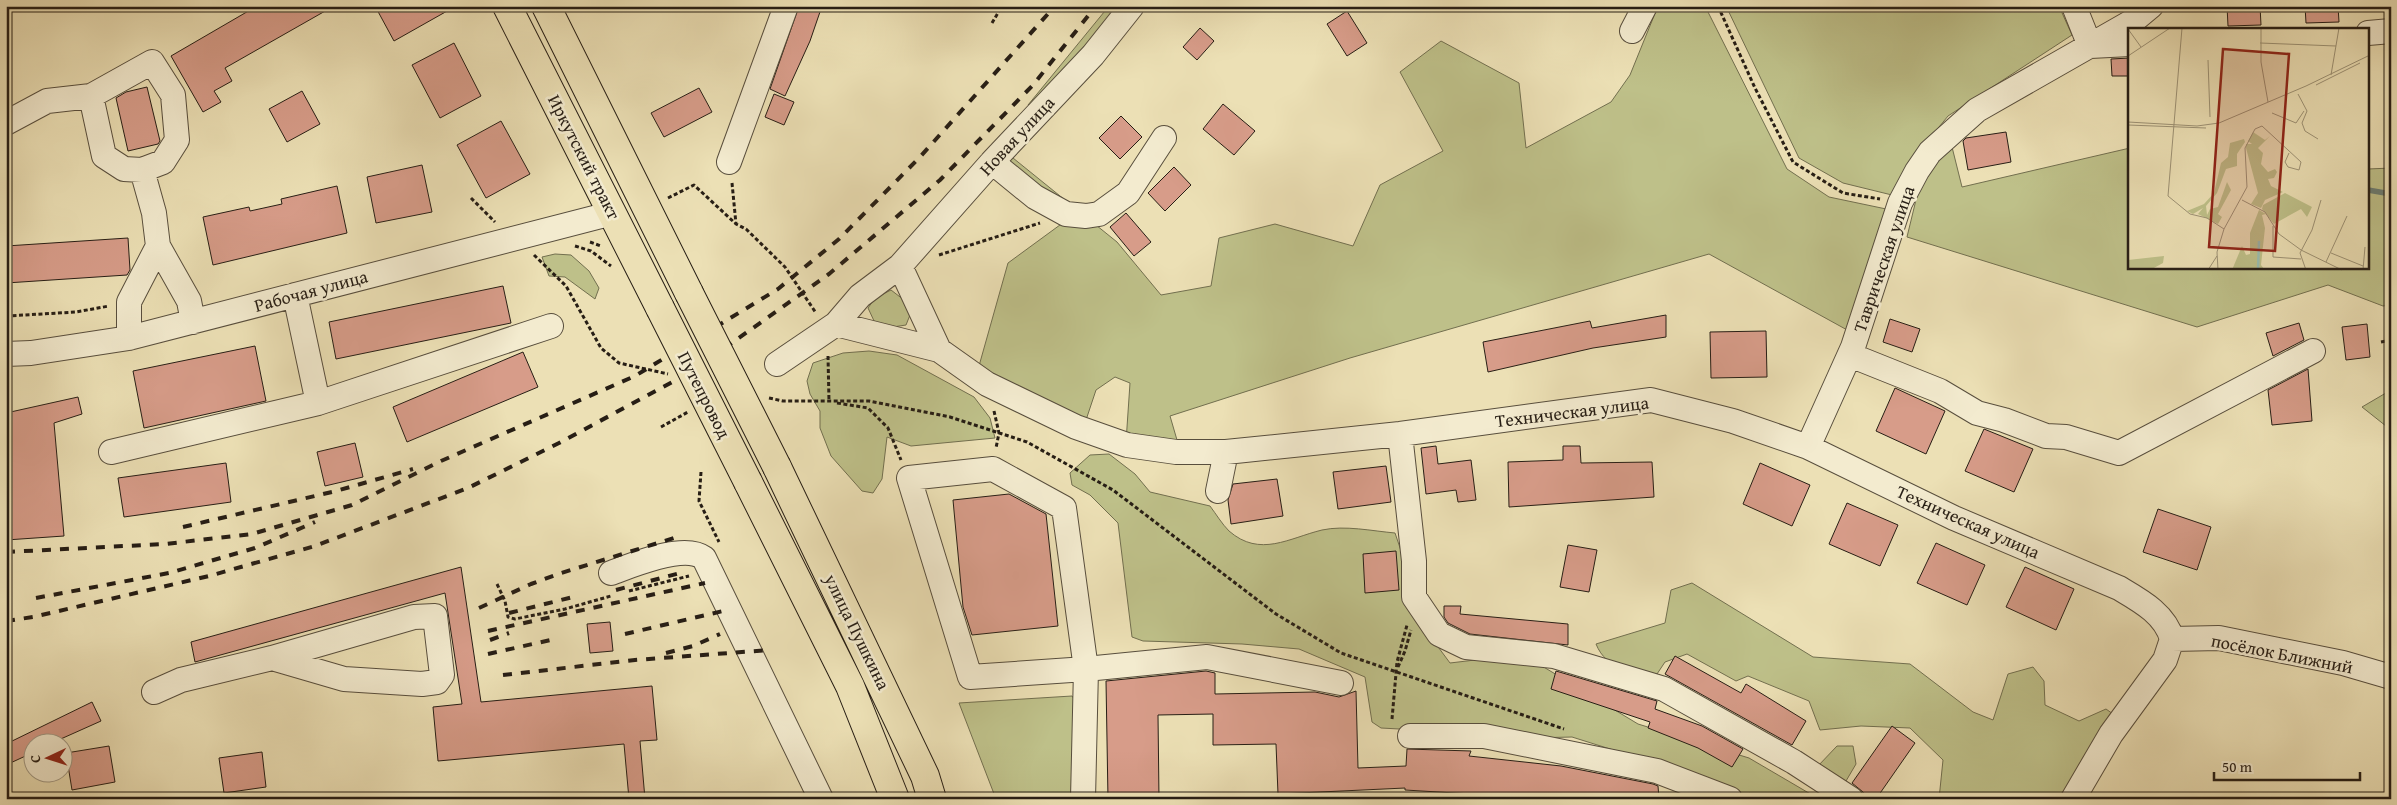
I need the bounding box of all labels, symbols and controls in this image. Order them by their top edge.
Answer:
inset map [2128,28,2370,269]
street label: Иркутский тракт [541,90,628,224]
street label: Новая улица [973,90,1061,181]
street label: Таврическая улица [1846,181,1921,336]
street label: Рабочая улица [251,262,371,319]
street label: Путепровод [671,346,738,443]
street label: Техническая улица [1494,389,1651,434]
street label: Техническая улица [1892,478,2045,565]
street label: улица Пушкина [817,568,897,695]
street label: посёлок Ближний [2209,627,2356,681]
north arrow [22,732,72,782]
scale bar [2214,750,2361,782]
text: С [25,754,45,764]
text: 50 m [2222,756,2253,777]

